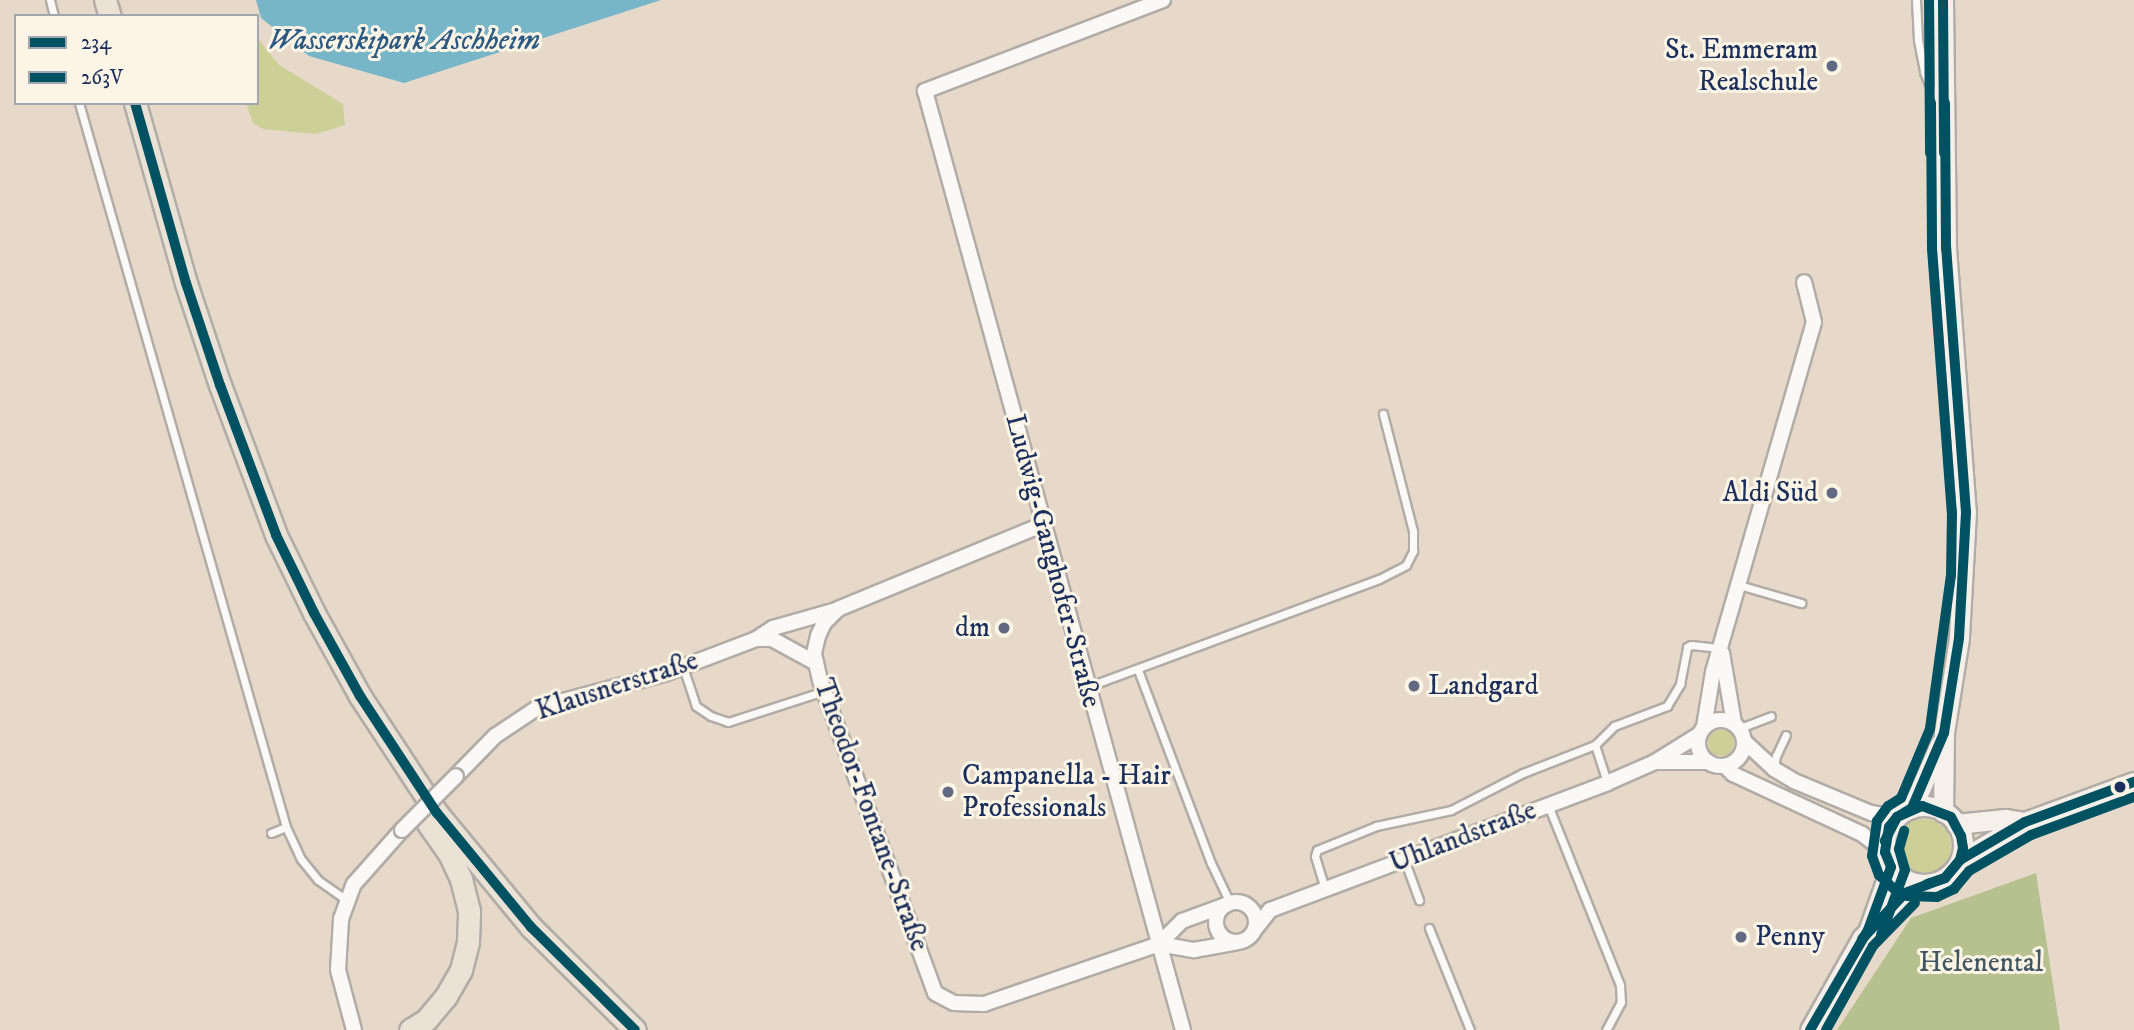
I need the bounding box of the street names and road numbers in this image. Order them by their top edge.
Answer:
street label: Ludwig-Ganghofer-Straße [998,411,1108,711]
street label: Klausnerstraße [532,644,702,728]
street label: Theodor-Fontane-Straße [806,674,936,956]
street label: Uhlandstraße [1385,794,1541,880]

